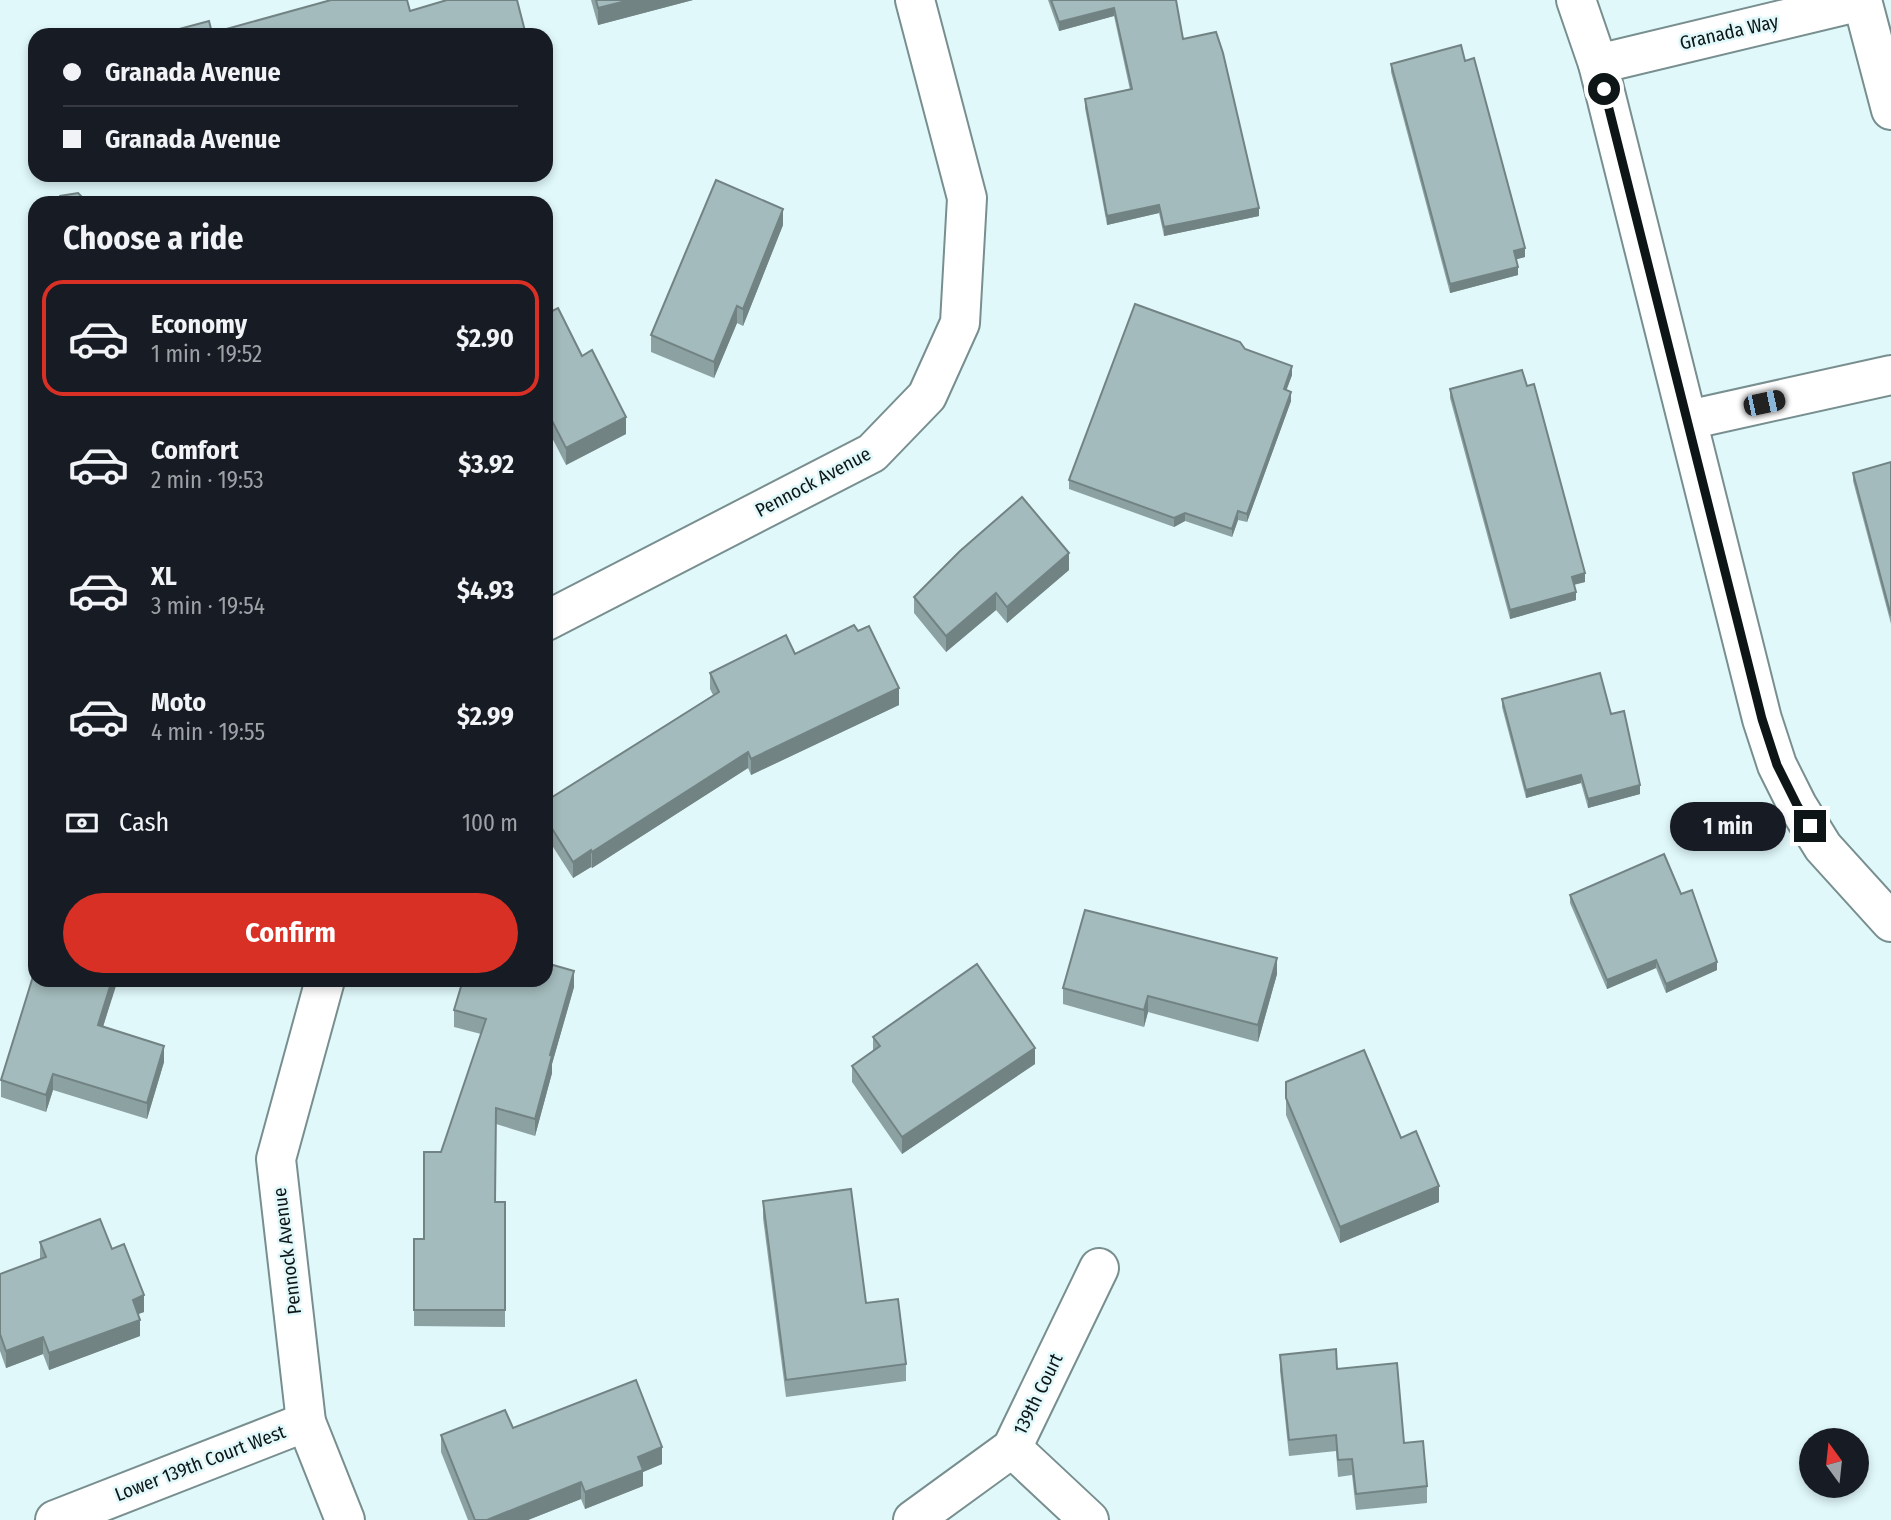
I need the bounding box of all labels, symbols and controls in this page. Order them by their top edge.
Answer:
street label: Granada Way [1677,9,1781,55]
text: Granada Avenue [105,57,281,88]
route start [1588,73,1620,105]
text: Granada Avenue [105,124,281,155]
text: Choose a ride [63,219,244,257]
icon: car [67,307,130,370]
text: Economy [151,309,247,340]
text: $2.90 [456,323,514,354]
text: 1 min · 19:52 [151,340,262,368]
car [1742,388,1787,418]
icon: car [67,433,130,496]
text: Comfort [151,435,239,466]
street label: Pennock Avenue [751,442,875,522]
text: $3.92 [458,449,514,480]
text: 2 min · 19:53 [151,466,264,494]
icon: car [67,559,130,622]
text: XL [151,561,177,592]
text: $4.93 [457,575,514,606]
text: 3 min · 19:54 [151,592,265,620]
icon: car [67,685,130,748]
text: Moto [151,687,206,718]
text: $2.99 [457,701,514,732]
text: 4 min · 19:55 [151,718,265,746]
callout: 1 min [1670,802,1786,850]
icon: cash [63,804,101,842]
text: Cash [119,807,169,838]
text: 100 m [462,809,518,837]
route end [1794,810,1826,842]
text: 1 min [1703,812,1753,840]
button: Confirm [63,893,518,973]
street label: Pennock Avenue [268,1186,306,1316]
street label: 139th Court [1008,1349,1068,1438]
street label: Lower 139th Court West [111,1420,289,1506]
north arrow [1799,1428,1869,1498]
map controls [1799,1428,1869,1498]

